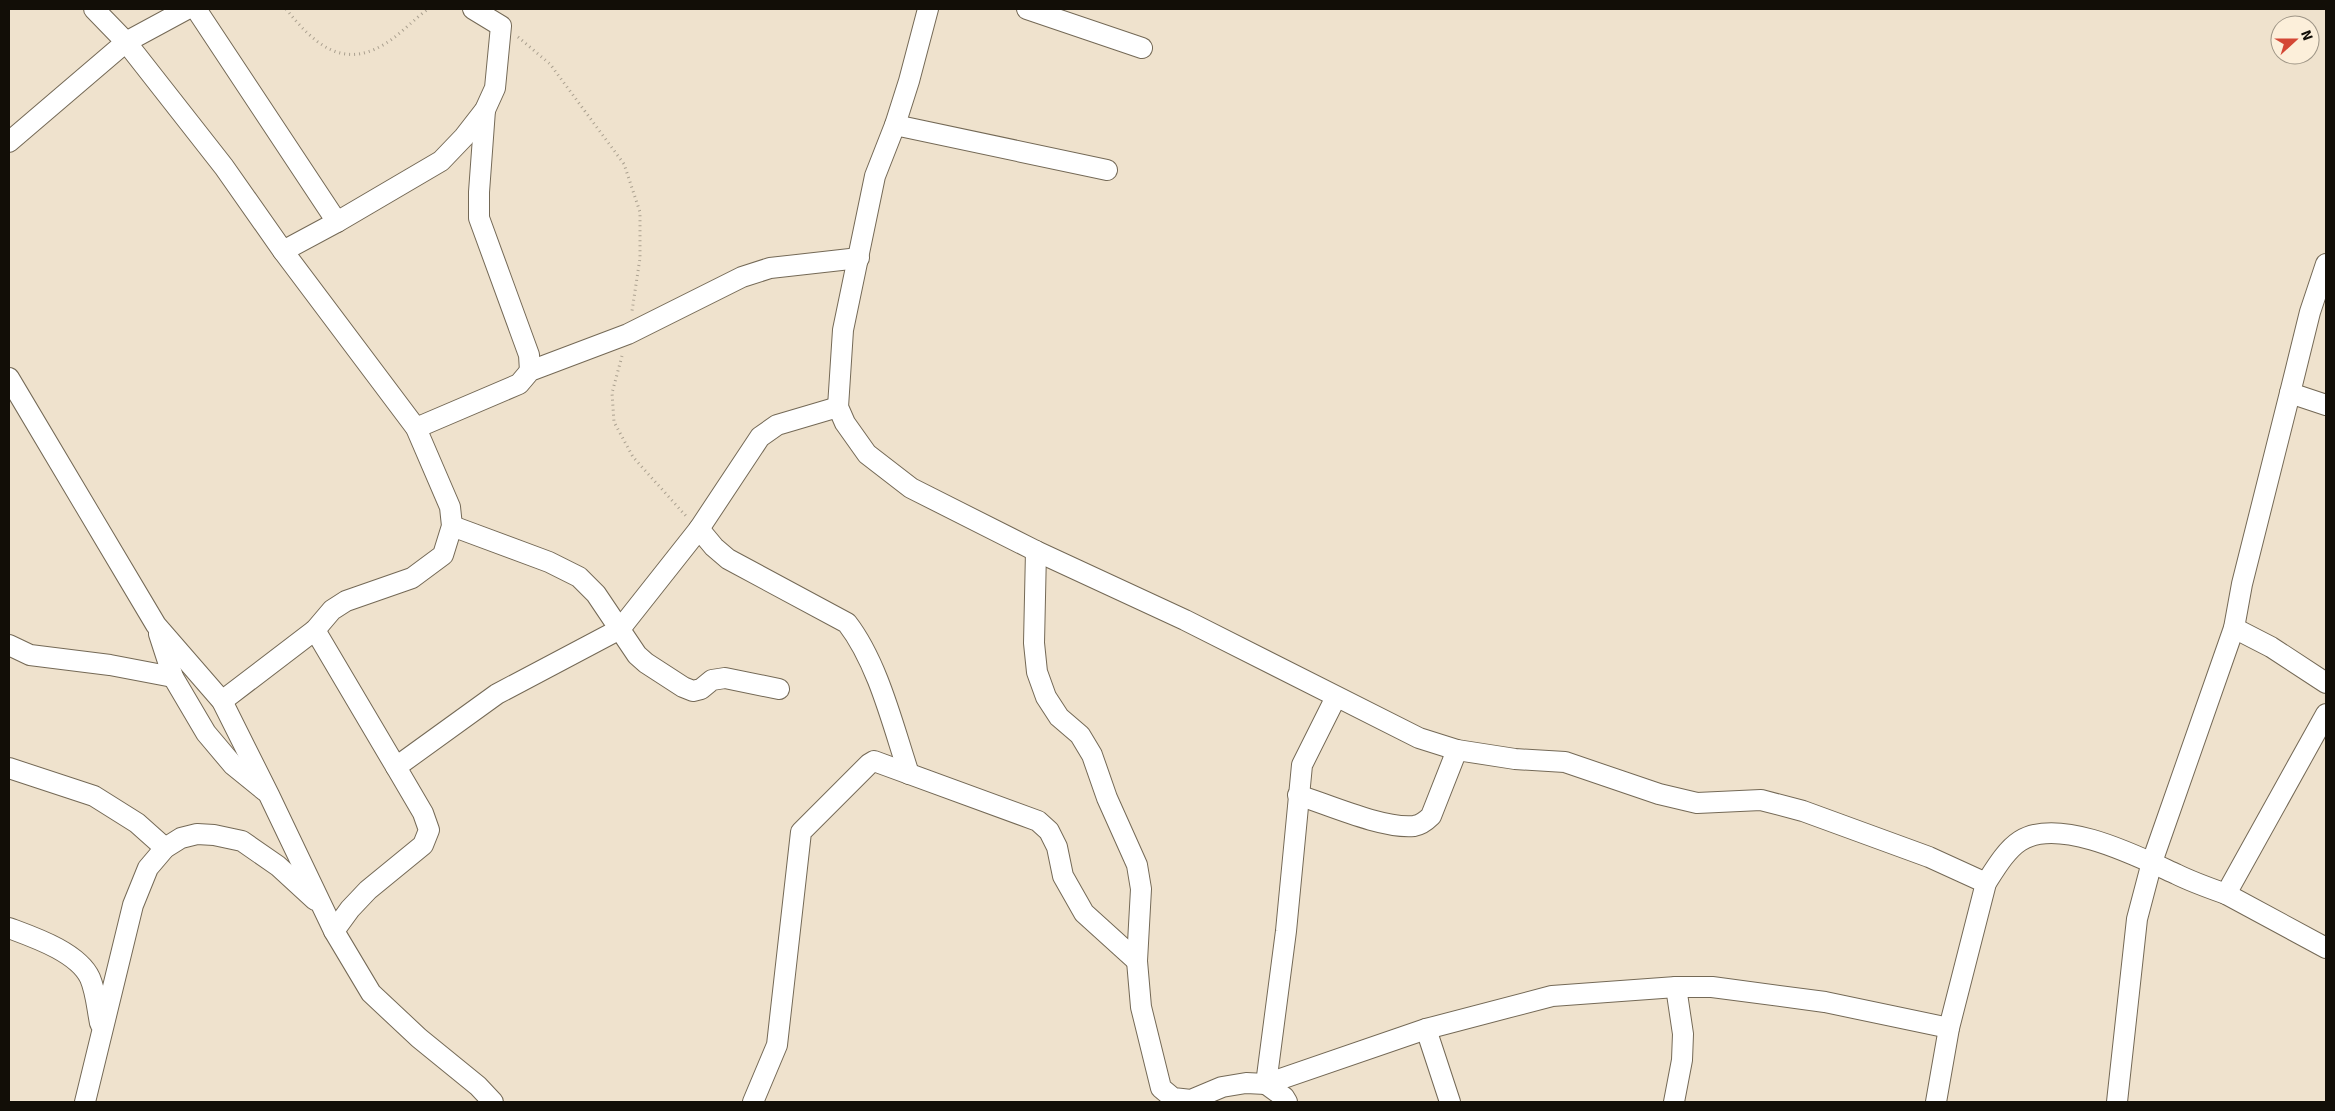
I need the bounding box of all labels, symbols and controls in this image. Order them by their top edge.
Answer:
north arrow [2270,15,2320,65]
text: N [2297,28,2316,43]

